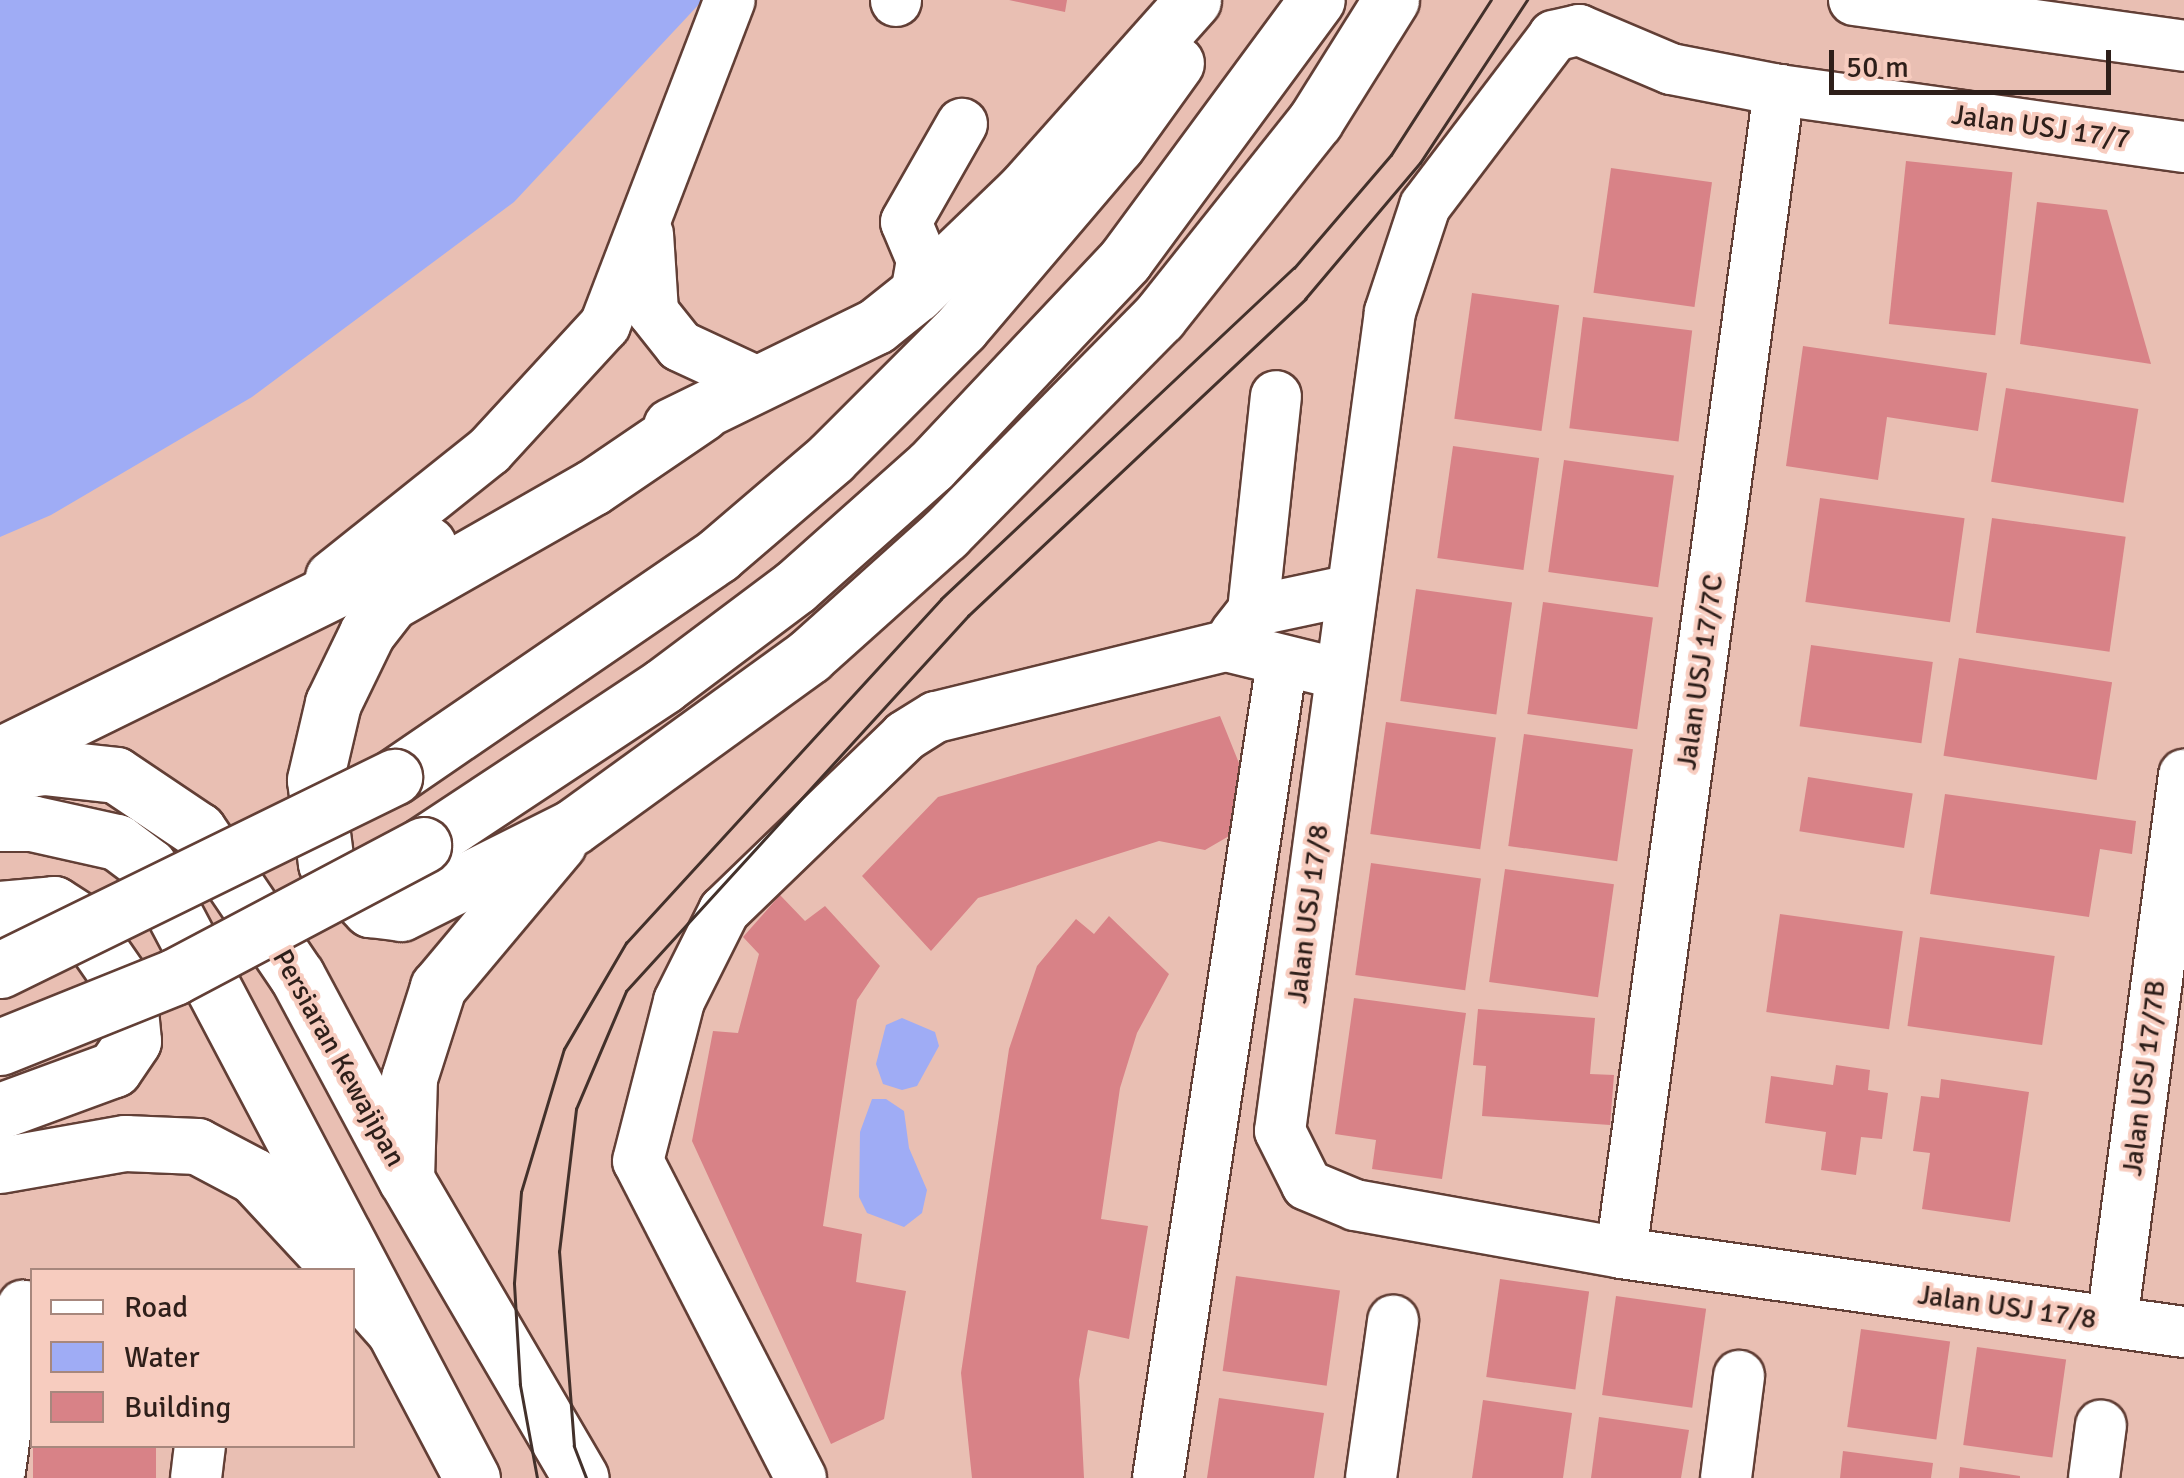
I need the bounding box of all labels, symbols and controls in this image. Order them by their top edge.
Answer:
scale bar [1834,30,2116,92]
text: 50 m [1846,49,1909,86]
street label: Jalan USJ 17/7 [1949,98,2133,156]
street label: Jalan USJ 17/7C [1670,572,1730,772]
street label: Jalan USJ 17/8 [1280,823,1336,1005]
street label: Persiaran Kewajipan [265,944,413,1172]
street label: Jalan USJ 17/7B [2115,978,2173,1178]
legend [30,1268,355,1448]
street label: Jalan USJ 17/8 [1915,1278,2099,1336]
text: Road [124,1289,188,1326]
text: Water [124,1339,200,1376]
text: Building [124,1389,231,1426]

